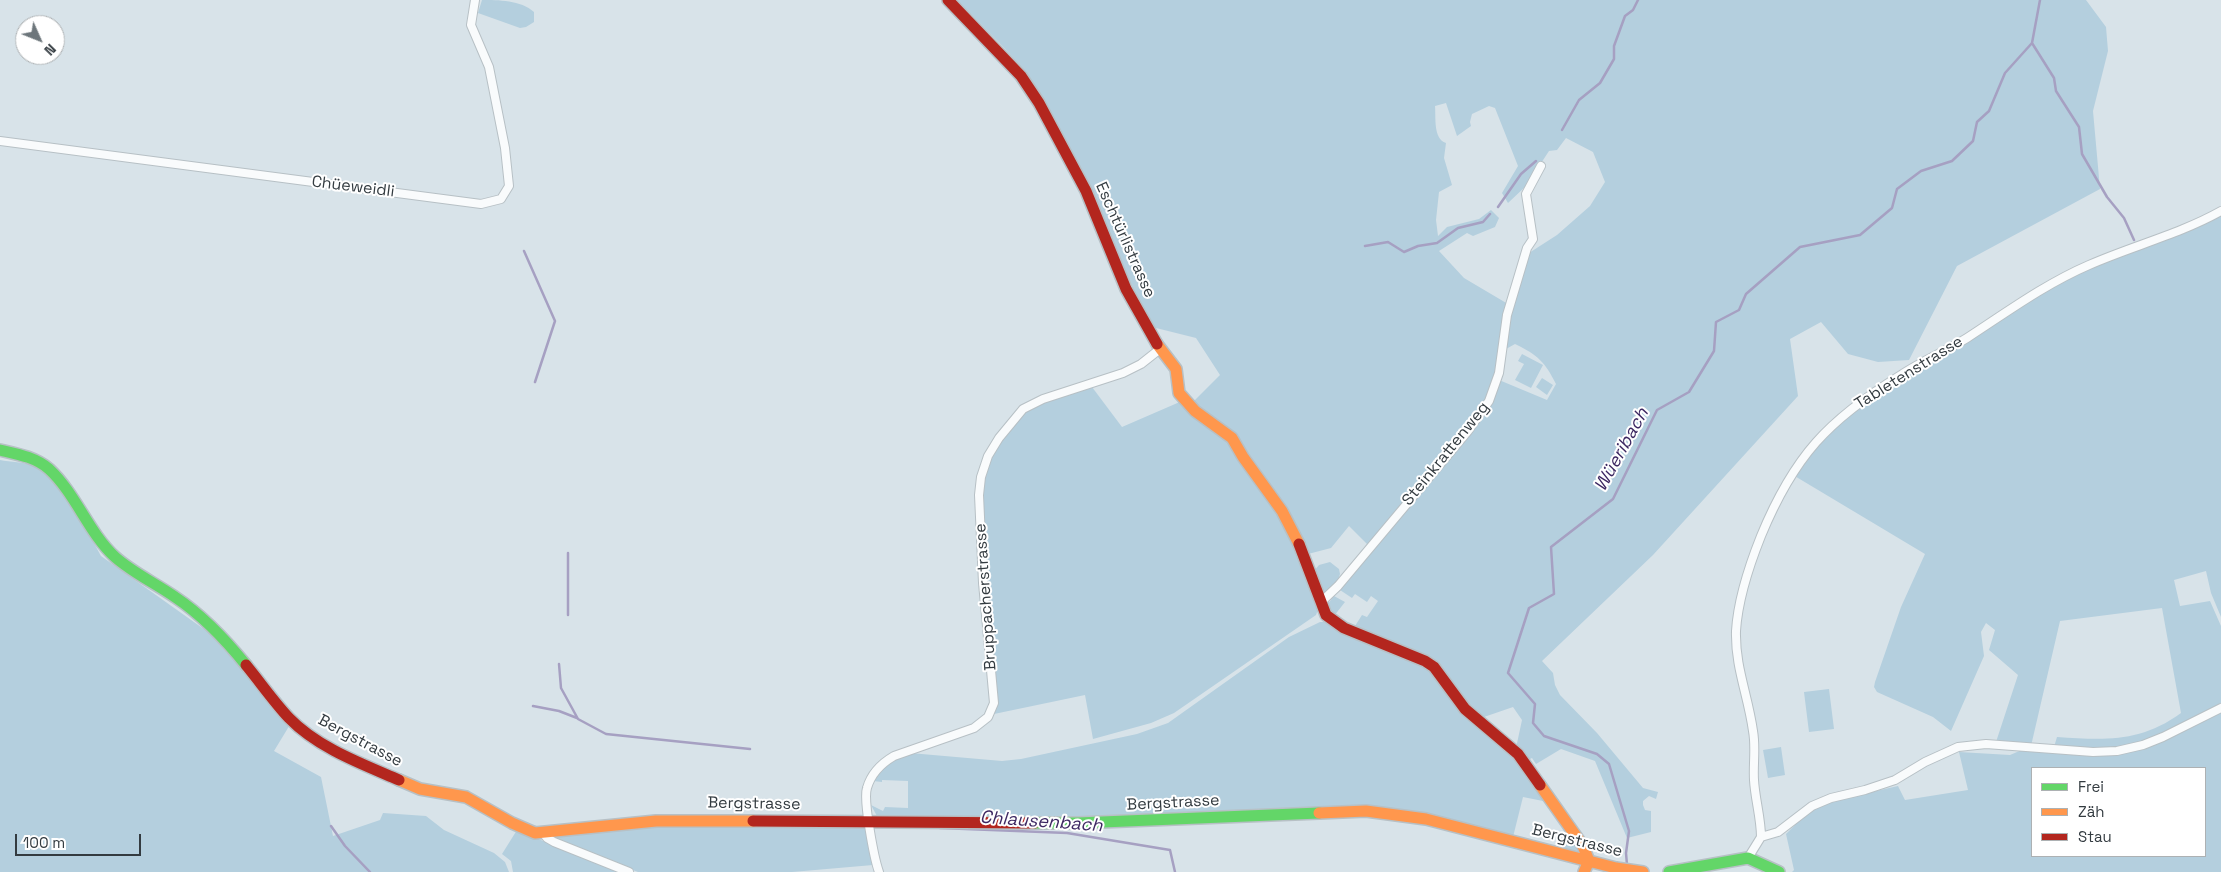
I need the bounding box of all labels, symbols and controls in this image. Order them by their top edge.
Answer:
north arrow [15,15,65,65]
text: N [40,40,60,59]
street label: Chüeweidli [311,172,395,202]
street label: Eschtürlistrasse [1091,179,1159,301]
street label: Tabletenstrasse [1851,332,1967,414]
street label: Steinkrattenweg [1398,398,1494,510]
water label: Wüeribach [1590,405,1654,495]
street label: Bruppacherstrasse [971,523,1001,671]
street label: Bergstrasse [314,711,406,771]
legend [2031,767,2206,857]
text: Frei [2078,777,2104,796]
street label: Bergstrasse [1126,791,1220,815]
street label: Bergstrasse [707,794,801,814]
text: Zäh [2078,802,2104,821]
water label: Chlausenbach [979,807,1103,837]
street label: Bergstrasse [1530,820,1624,862]
scale bar [18,824,144,856]
text: Stau [2078,827,2112,846]
text: 100 m [23,833,65,852]

